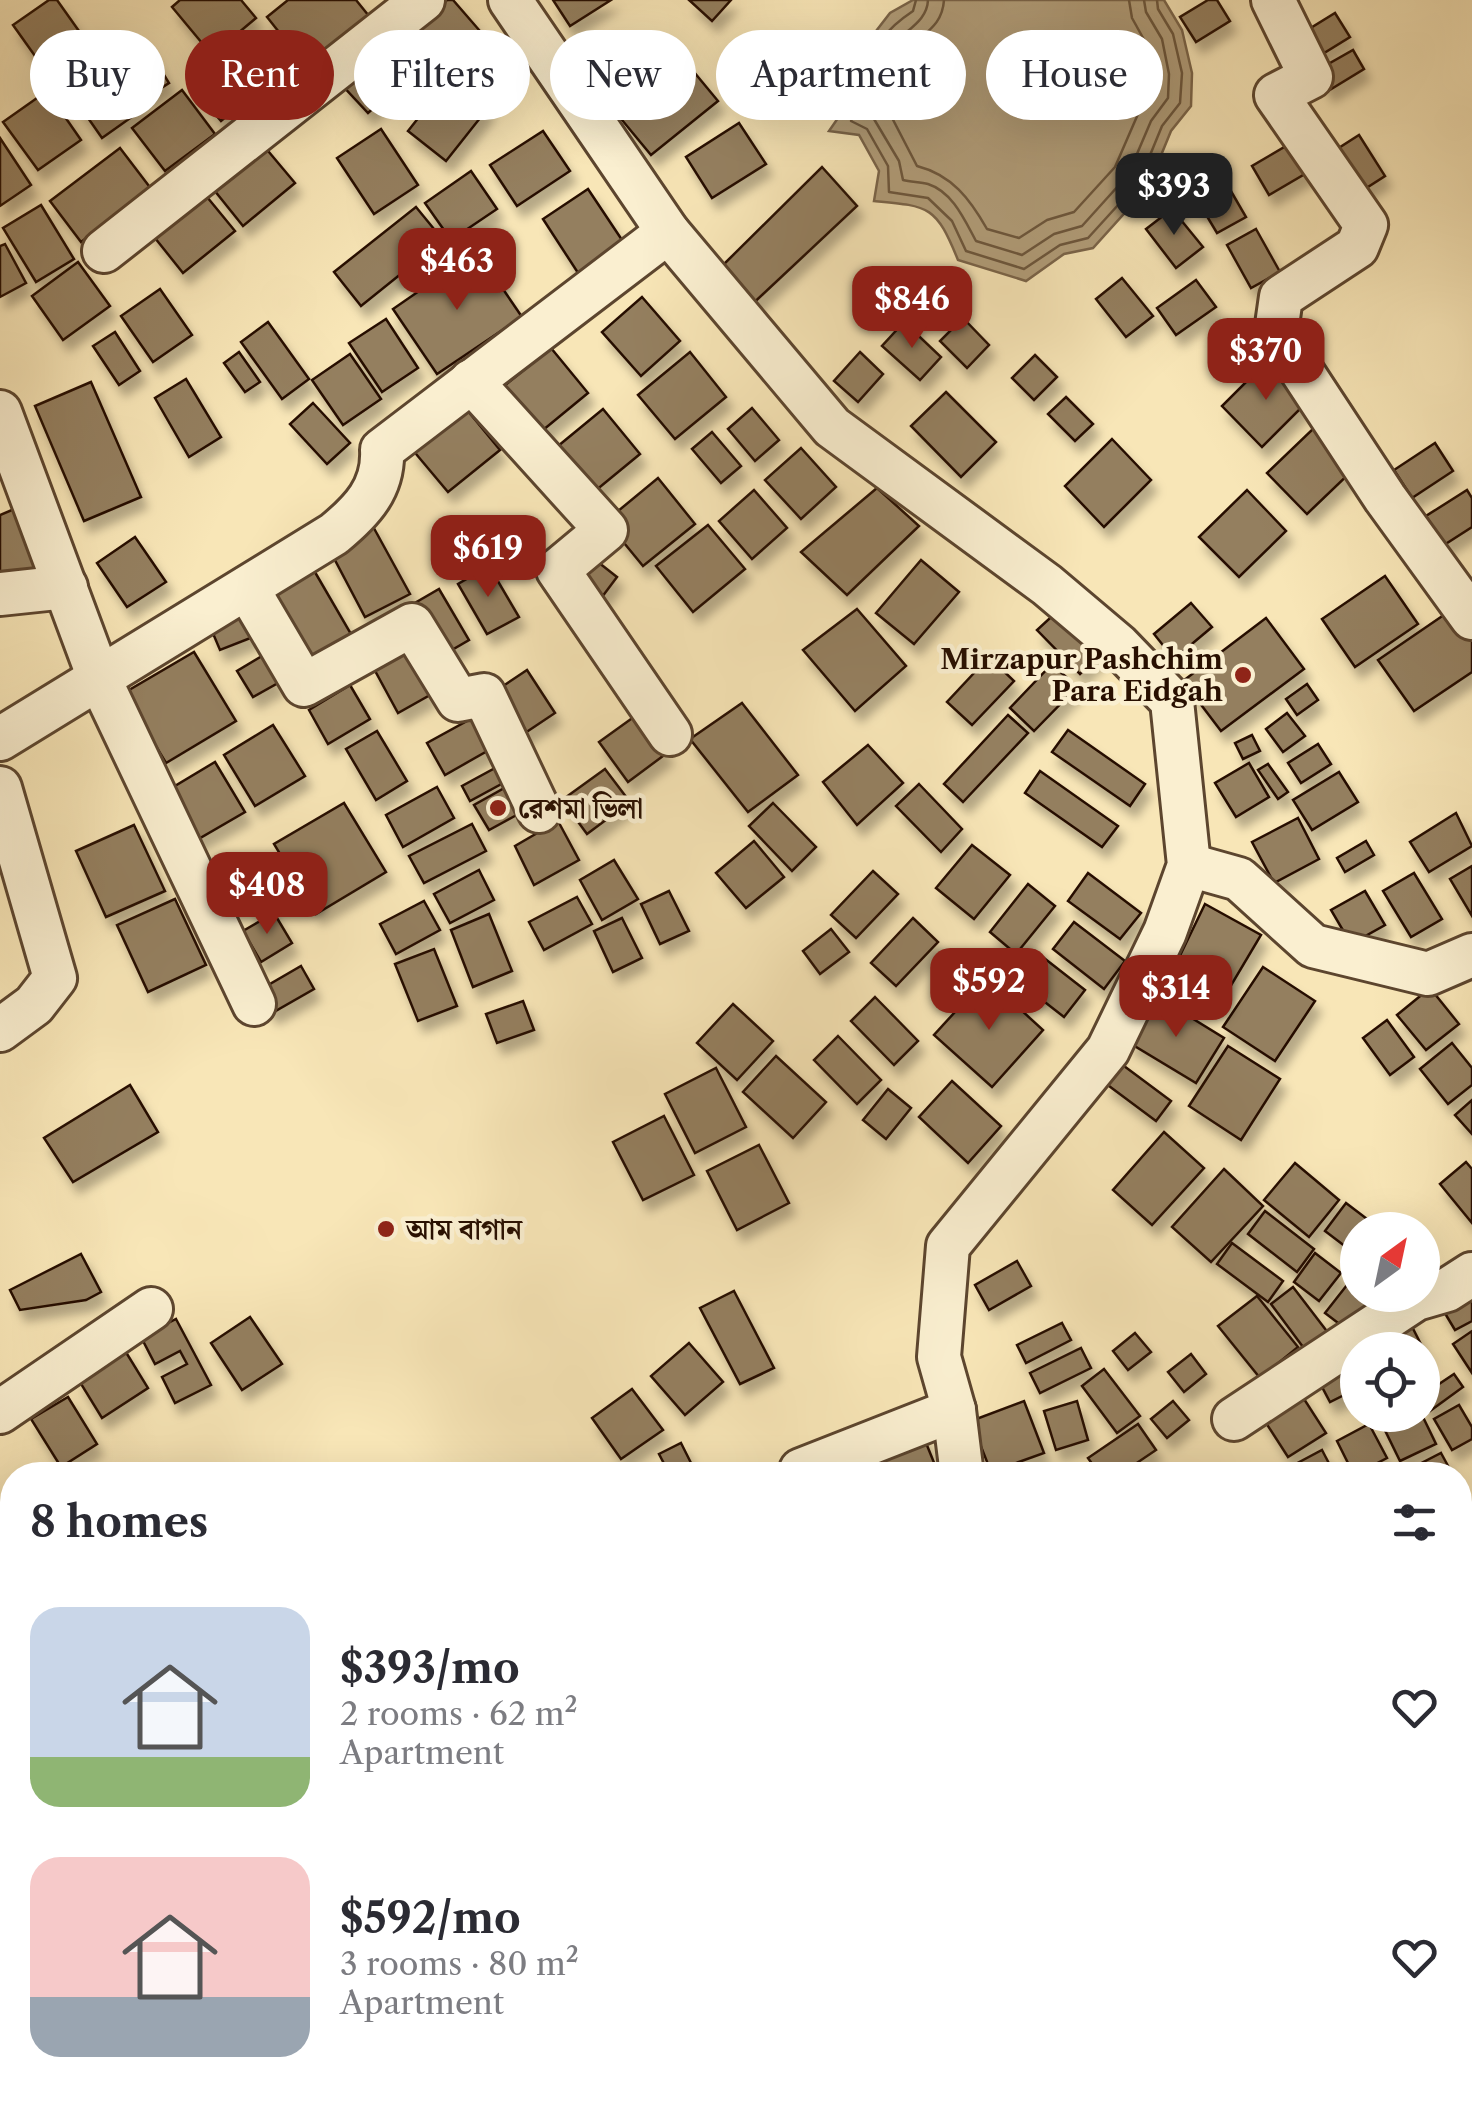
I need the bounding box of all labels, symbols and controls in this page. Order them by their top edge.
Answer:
chip: Buy [30,30,165,120]
chip: Rent [185,30,334,120]
chip: Filters [354,30,530,120]
chip: New [550,30,696,120]
chip: Apartment [716,30,966,120]
chip: House [986,30,1163,120]
pin: $393 [1115,153,1233,238]
text: $393 [1137,166,1211,205]
pin: $463 [398,228,516,313]
text: $463 [420,241,494,280]
pin: $846 [853,266,971,351]
text: $846 [874,279,950,318]
pin: $370 [1207,318,1325,403]
text: $370 [1229,331,1303,370]
pin: $619 [429,515,547,600]
text: $619 [453,528,523,567]
place label: Mirzapur Pashchim Para Eidgah [940,642,1223,708]
marker: Mirzapur Pashchim Para Eidgah [1232,664,1254,686]
place label: রেশমা ভিলা [518,791,643,825]
marker: রেশমা ভিলা [487,797,509,819]
pin: $408 [208,852,326,937]
text: $408 [229,865,305,904]
pin: $592 [930,948,1048,1033]
pin: $314 [1117,955,1235,1040]
text: $592 [952,961,1026,1000]
text: $314 [1141,968,1211,1007]
place label: আম বাগান [405,1212,523,1246]
north arrow [1340,1212,1440,1312]
map controls [1340,1212,1440,1432]
marker: আম বাগান [375,1218,397,1240]
button: locate [1340,1332,1440,1432]
icon: filters [1387,1495,1442,1550]
text: 8 homes [30,1496,208,1548]
text: $393/mo [340,1642,520,1694]
icon: home [110,1647,230,1767]
icon: heart [1387,1680,1442,1735]
text: 2 rooms · 62 m² [340,1694,578,1733]
text: Apartment [340,1733,504,1772]
text: $592/mo [340,1892,521,1944]
icon: home [110,1897,230,2017]
icon: heart [1387,1930,1442,1985]
text: 3 rooms · 80 m² [340,1944,579,1983]
text: Apartment [340,1983,504,2022]

